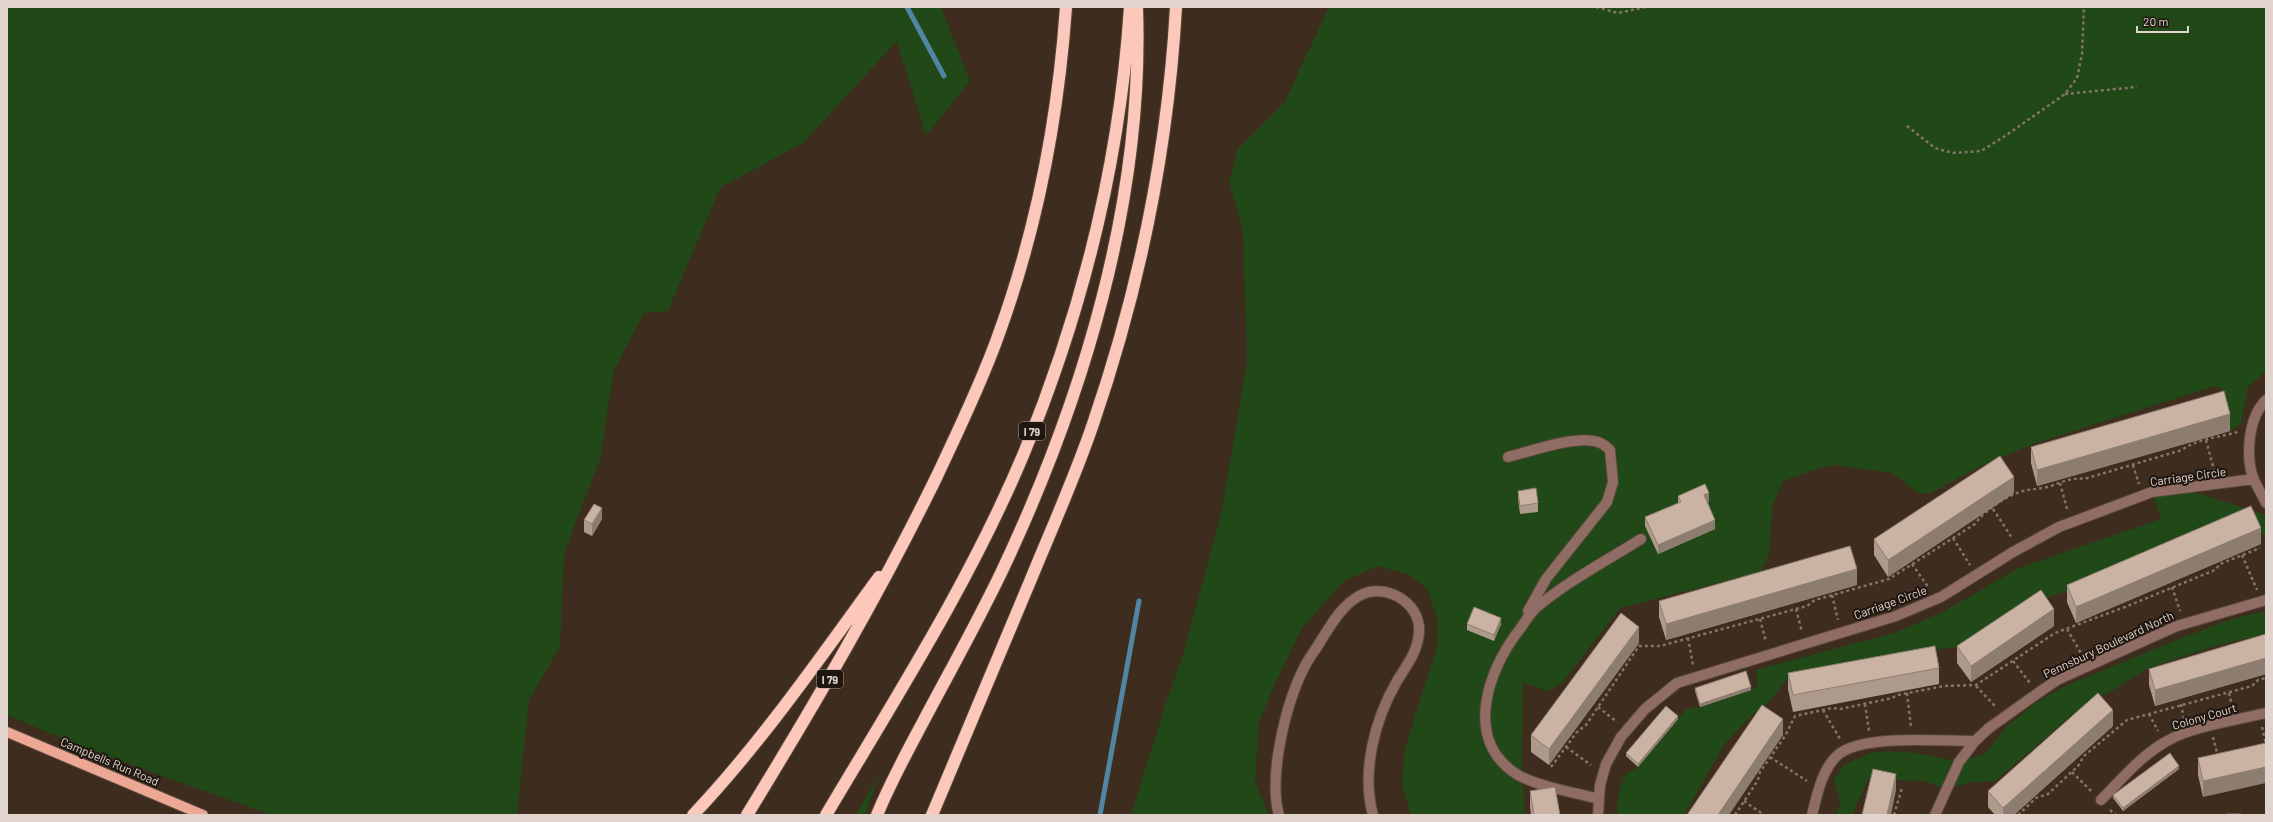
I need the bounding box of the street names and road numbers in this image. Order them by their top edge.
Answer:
road number: I 79 [1019,422,1045,440]
street label: Carriage Circle [2149,464,2227,488]
street label: Carriage Circle [1852,582,1928,622]
street label: Pennsbury Boulevard North [2041,608,2175,680]
road number: I 79 [817,670,843,688]
street label: Colony Court [2170,700,2238,732]
street label: Campbells Run Road [59,734,161,788]

